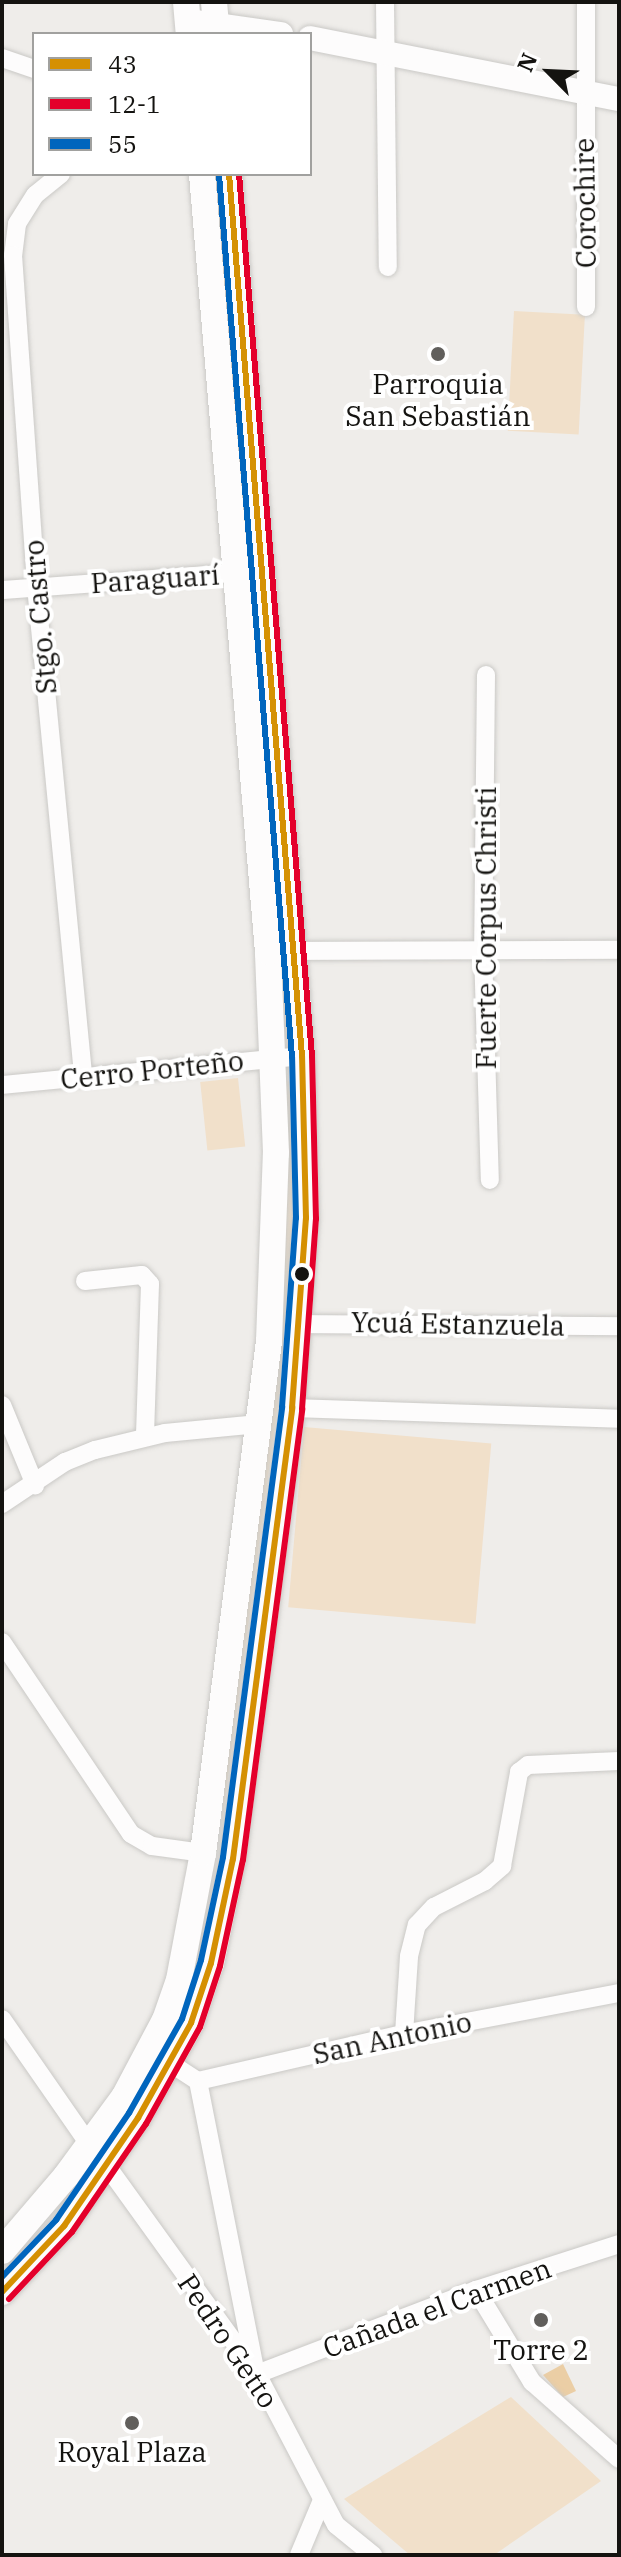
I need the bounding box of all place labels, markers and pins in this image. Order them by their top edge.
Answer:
marker: Parroquia San Sebastián [429,345,447,363]
place label: Parroquia San Sebastián [345,367,531,433]
unlabelled marker [294,1266,310,1282]
marker: Torre 2 [532,2311,550,2329]
place label: Torre 2 [493,2333,589,2367]
marker: Royal Plaza [123,2414,141,2432]
place label: Royal Plaza [57,2435,207,2469]

